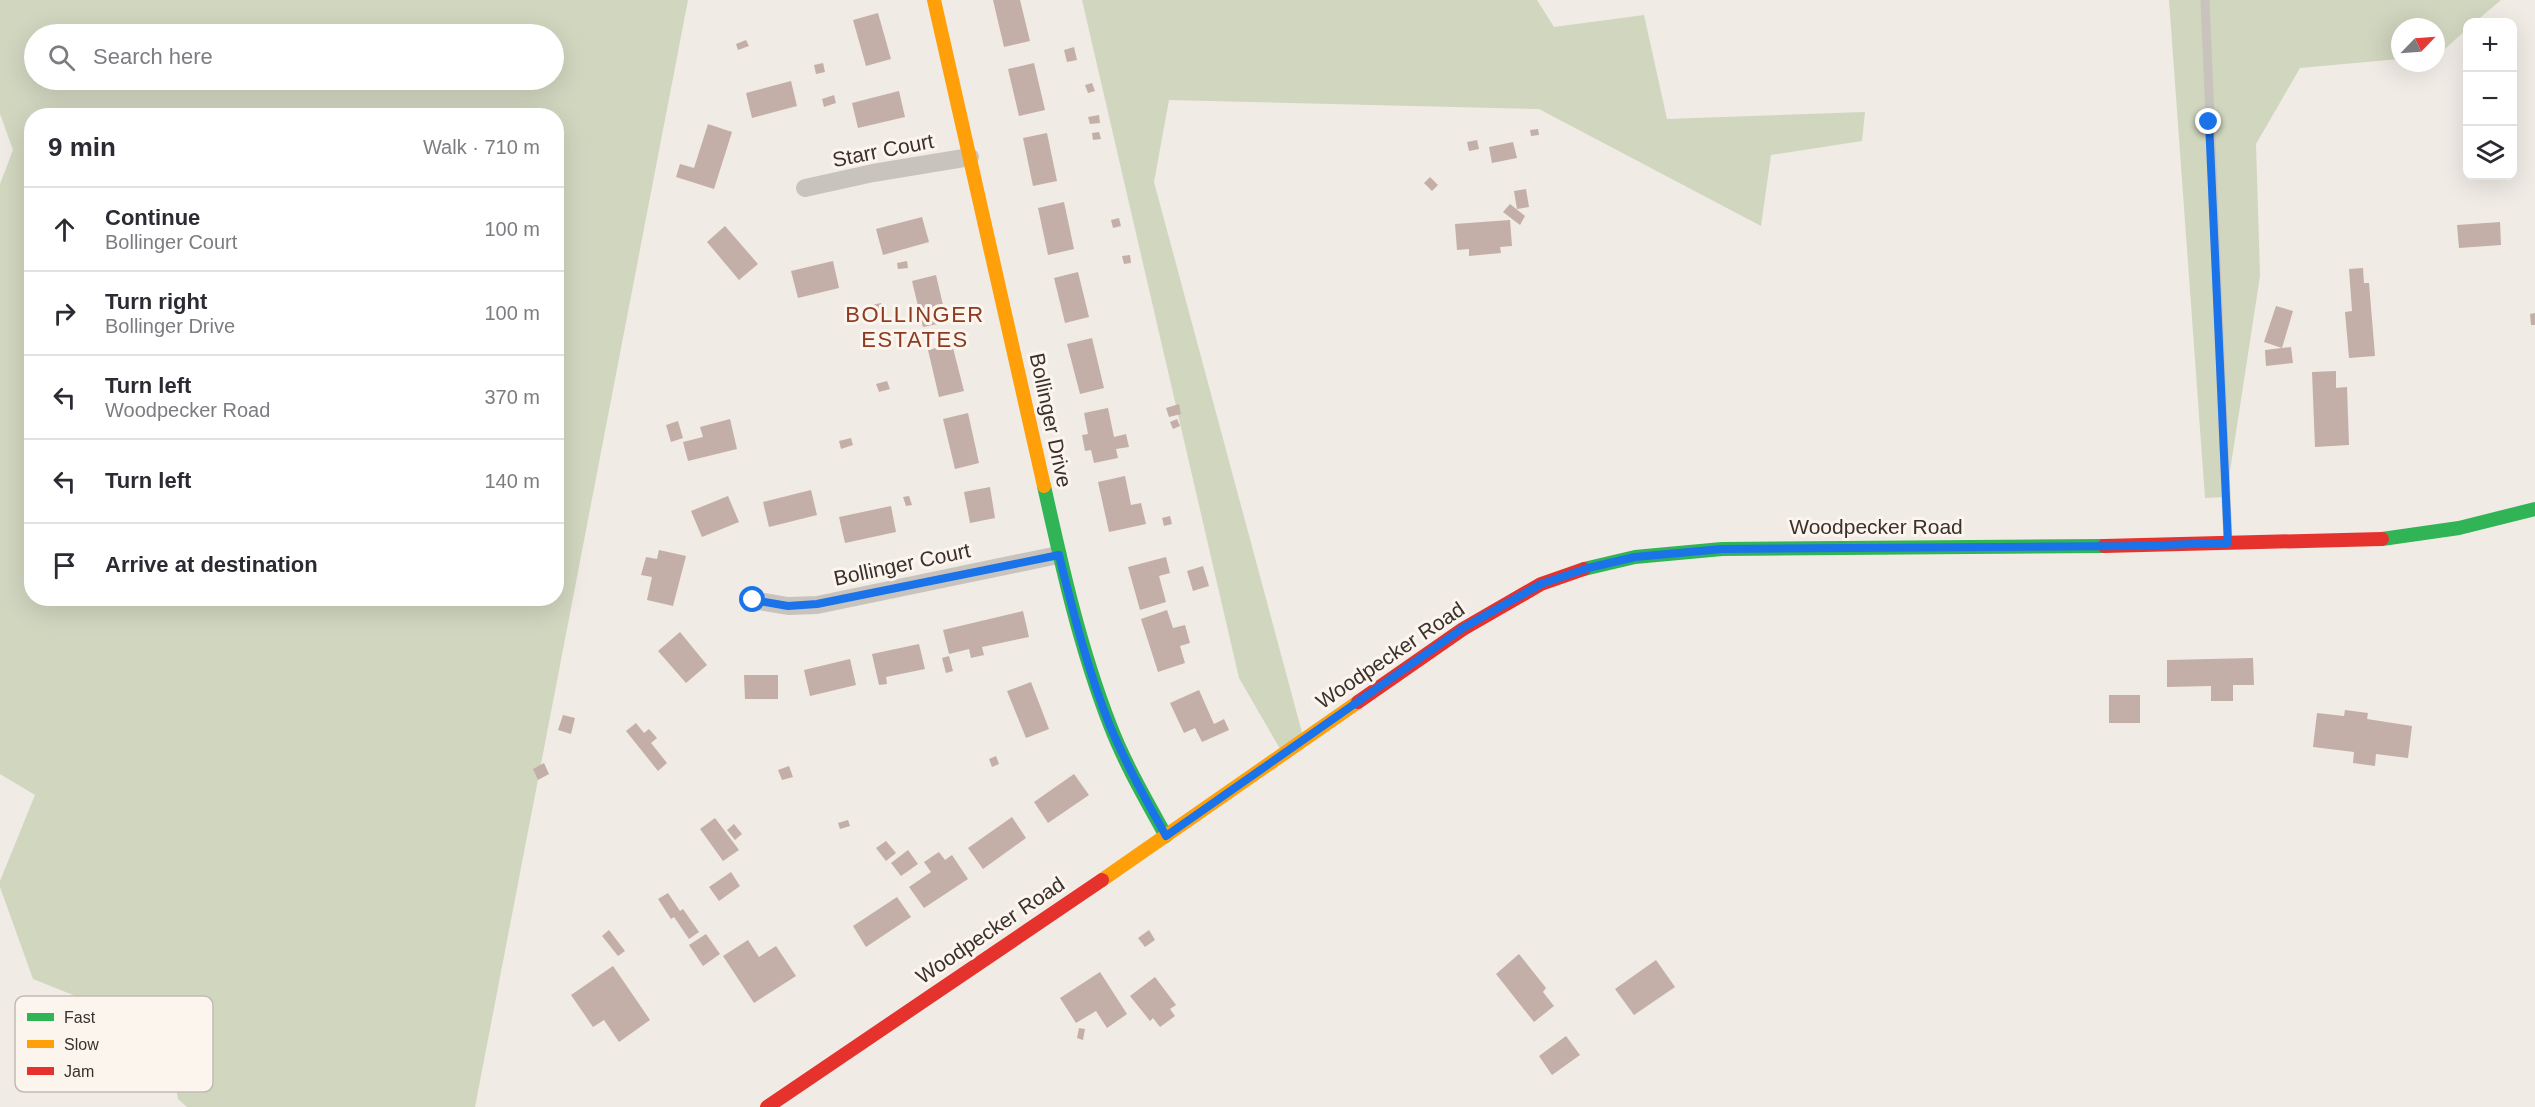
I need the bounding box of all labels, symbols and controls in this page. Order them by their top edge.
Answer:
north arrow [2391,18,2445,72]
map controls [2463,18,2517,180]
button: + [2463,18,2517,72]
search box [24,24,564,90]
icon: search [45,41,78,74]
text: Search here [93,44,213,69]
button: − [2463,72,2517,126]
route end [2195,108,2221,134]
button: layers [2463,126,2517,180]
street label: Starr Court [830,129,936,171]
text: 9 min [48,132,116,162]
text: Walk · 710 m [423,136,540,158]
text: Continue [105,205,200,230]
icon: ahead [48,213,81,246]
text: 100 m [484,218,540,240]
text: Bollinger Court [105,231,237,253]
text: Turn right [105,289,207,314]
icon: right [48,297,81,330]
text: 100 m [484,302,540,324]
district label: BOLLINGER ESTATES [845,302,985,352]
text: Bollinger Drive [105,315,235,337]
street label: Bollinger Drive [1026,351,1076,489]
text: Turn left [105,373,191,398]
icon: left [48,381,81,414]
text: 370 m [484,386,540,408]
text: Woodpecker Road [105,399,270,421]
icon: left [48,465,81,498]
text: Turn left [105,468,191,493]
text: 140 m [484,470,540,492]
street label: Woodpecker Road [1789,515,1963,538]
street label: Bollinger Court [832,538,972,590]
icon: arrive [48,549,81,582]
text: Arrive at destination [105,552,318,577]
route start [739,586,765,612]
street label: Woodpecker Road [1312,597,1468,713]
street label: Woodpecker Road [912,872,1068,988]
legend [15,996,213,1092]
text: Fast [64,1009,96,1026]
text: Slow [64,1036,99,1053]
text: Jam [64,1063,94,1080]

